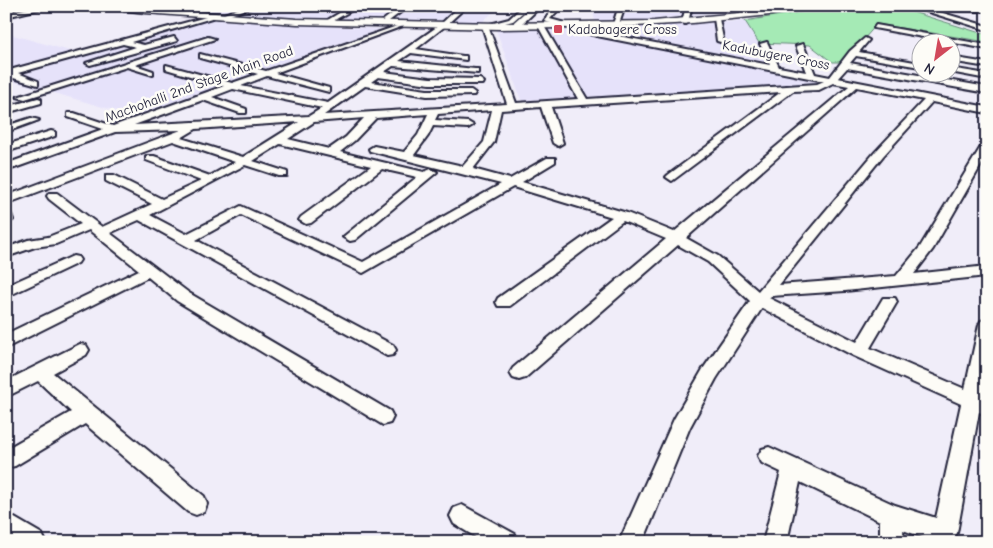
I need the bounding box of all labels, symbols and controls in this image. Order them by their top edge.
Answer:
place label: Kadabagere Cross [568,21,677,38]
marker: Kadabagere Cross [552,23,564,35]
north arrow [910,32,960,82]
street label: Kadubugere Cross [721,36,831,74]
street label: Machohalli 2nd Stage Main Road [103,42,295,126]
text: N [921,59,938,78]

